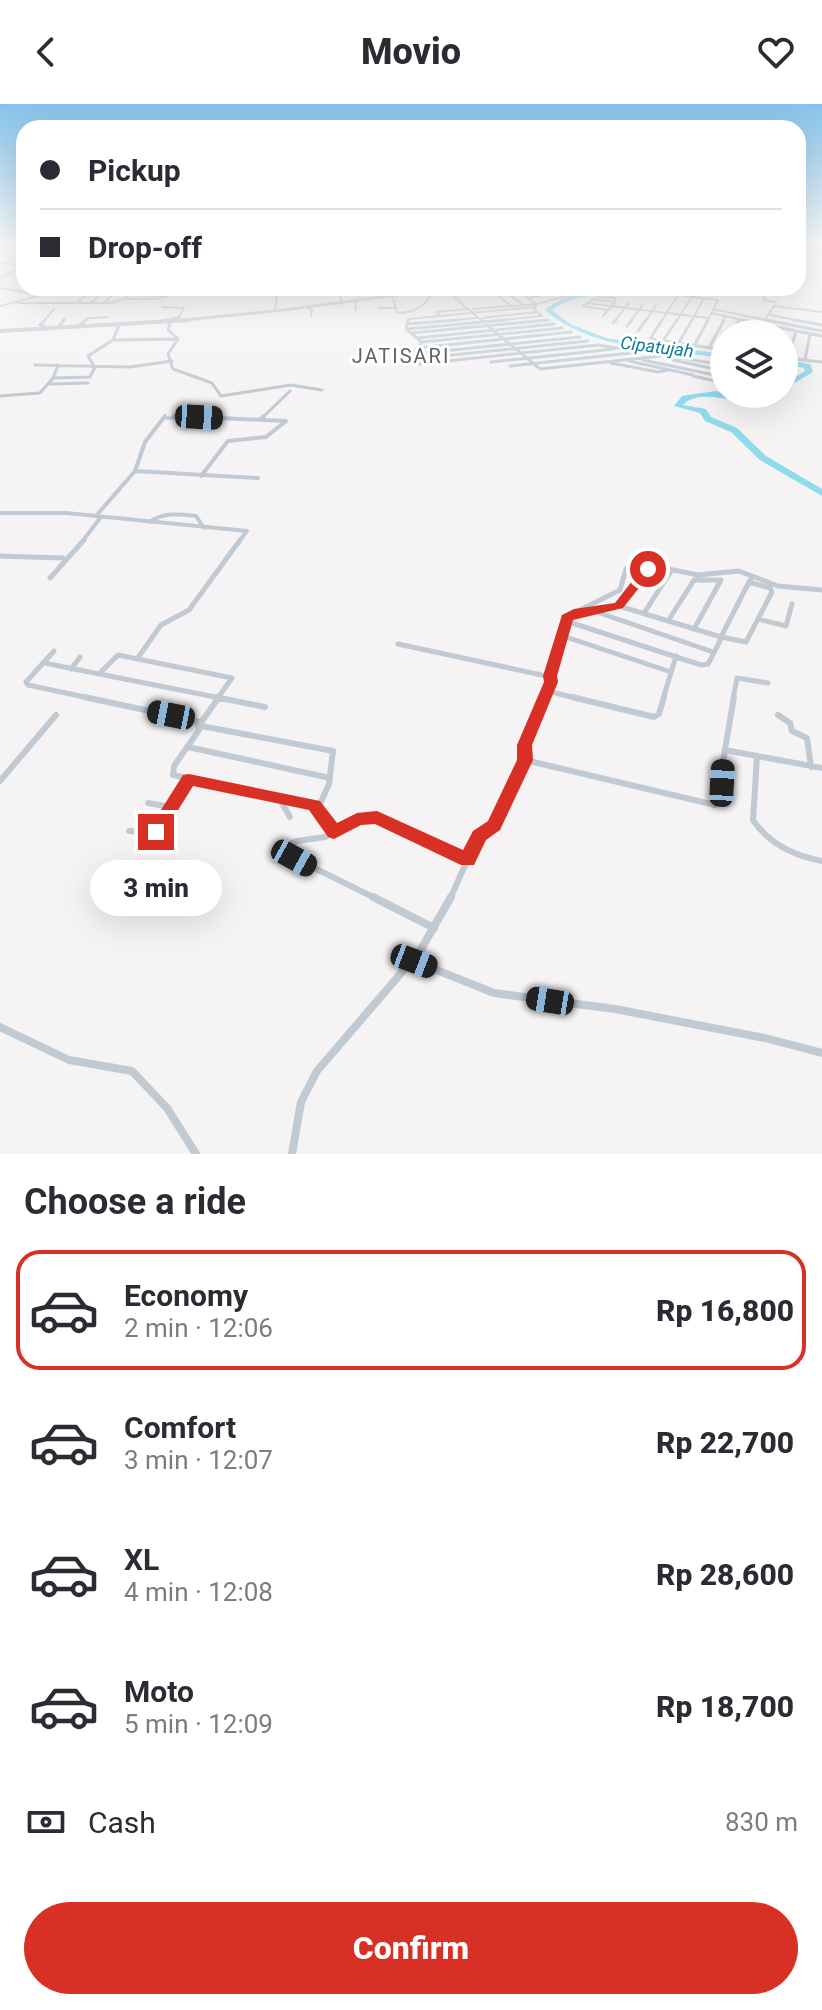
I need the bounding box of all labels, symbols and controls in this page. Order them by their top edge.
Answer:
icon: back [24,30,68,74]
icon: heart [754,30,798,74]
text: Movio [361,31,461,73]
text: Pickup [88,153,181,188]
text: Drop-off [88,230,202,265]
map controls [710,320,798,408]
button: layers [710,320,798,408]
water label: Cipatujah [619,332,695,361]
district label: JATISARI [352,344,450,368]
car [174,404,224,430]
route start [630,551,666,587]
car [145,699,197,731]
car [709,758,735,808]
route end [138,814,174,850]
car [267,836,321,880]
callout: 3 min [90,860,222,916]
text: 3 min [123,873,189,903]
car [387,941,441,981]
car [524,985,576,1017]
text: Choose a ride [24,1181,246,1223]
icon: car [28,1274,100,1346]
text: Economy [124,1278,248,1313]
text: Rp 16,800 [656,1293,794,1328]
text: 2 min · 12:06 [124,1313,273,1343]
icon: car [28,1406,100,1478]
text: Comfort [124,1410,236,1445]
text: Rp 22,700 [656,1425,794,1460]
text: 3 min · 12:07 [124,1445,273,1475]
icon: car [28,1538,100,1610]
text: XL [124,1542,159,1577]
text: Rp 28,600 [656,1557,794,1592]
text: 4 min · 12:08 [124,1577,273,1607]
icon: car [28,1670,100,1742]
text: Moto [124,1674,194,1709]
text: Rp 18,700 [656,1689,794,1724]
text: 5 min · 12:09 [124,1709,273,1739]
icon: cash [24,1800,68,1844]
text: Cash [88,1805,156,1840]
text: 830 m [725,1807,798,1837]
button: Confirm [24,1902,798,1994]

